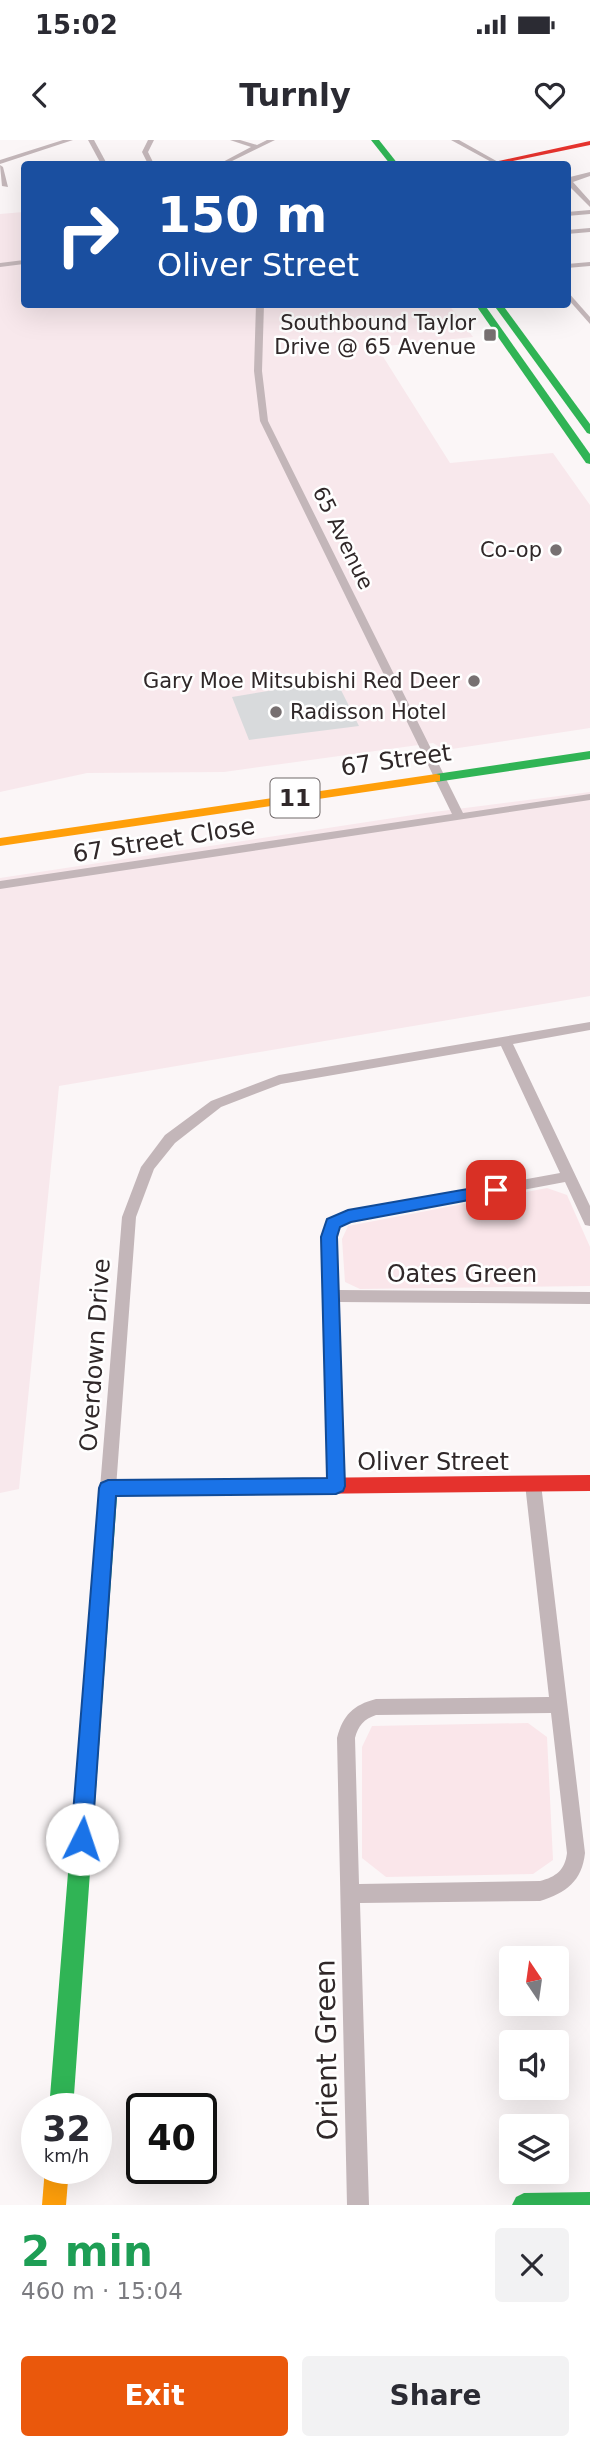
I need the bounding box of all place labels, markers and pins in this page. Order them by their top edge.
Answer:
place label: Southbound Taylor Drive @ 65 Avenue [274,311,476,359]
marker: Southbound Taylor Drive @ 65 Avenue [482,327,498,343]
place label: Co-op [480,538,542,562]
marker: Co-op [548,542,564,558]
place label: Gary Moe Mitsubishi Red Deer [143,669,460,693]
marker: Gary Moe Mitsubishi Red Deer [466,673,482,689]
place label: Radisson Hotel [290,700,447,724]
marker: Radisson Hotel [268,704,284,720]
pin [466,1160,526,1220]

